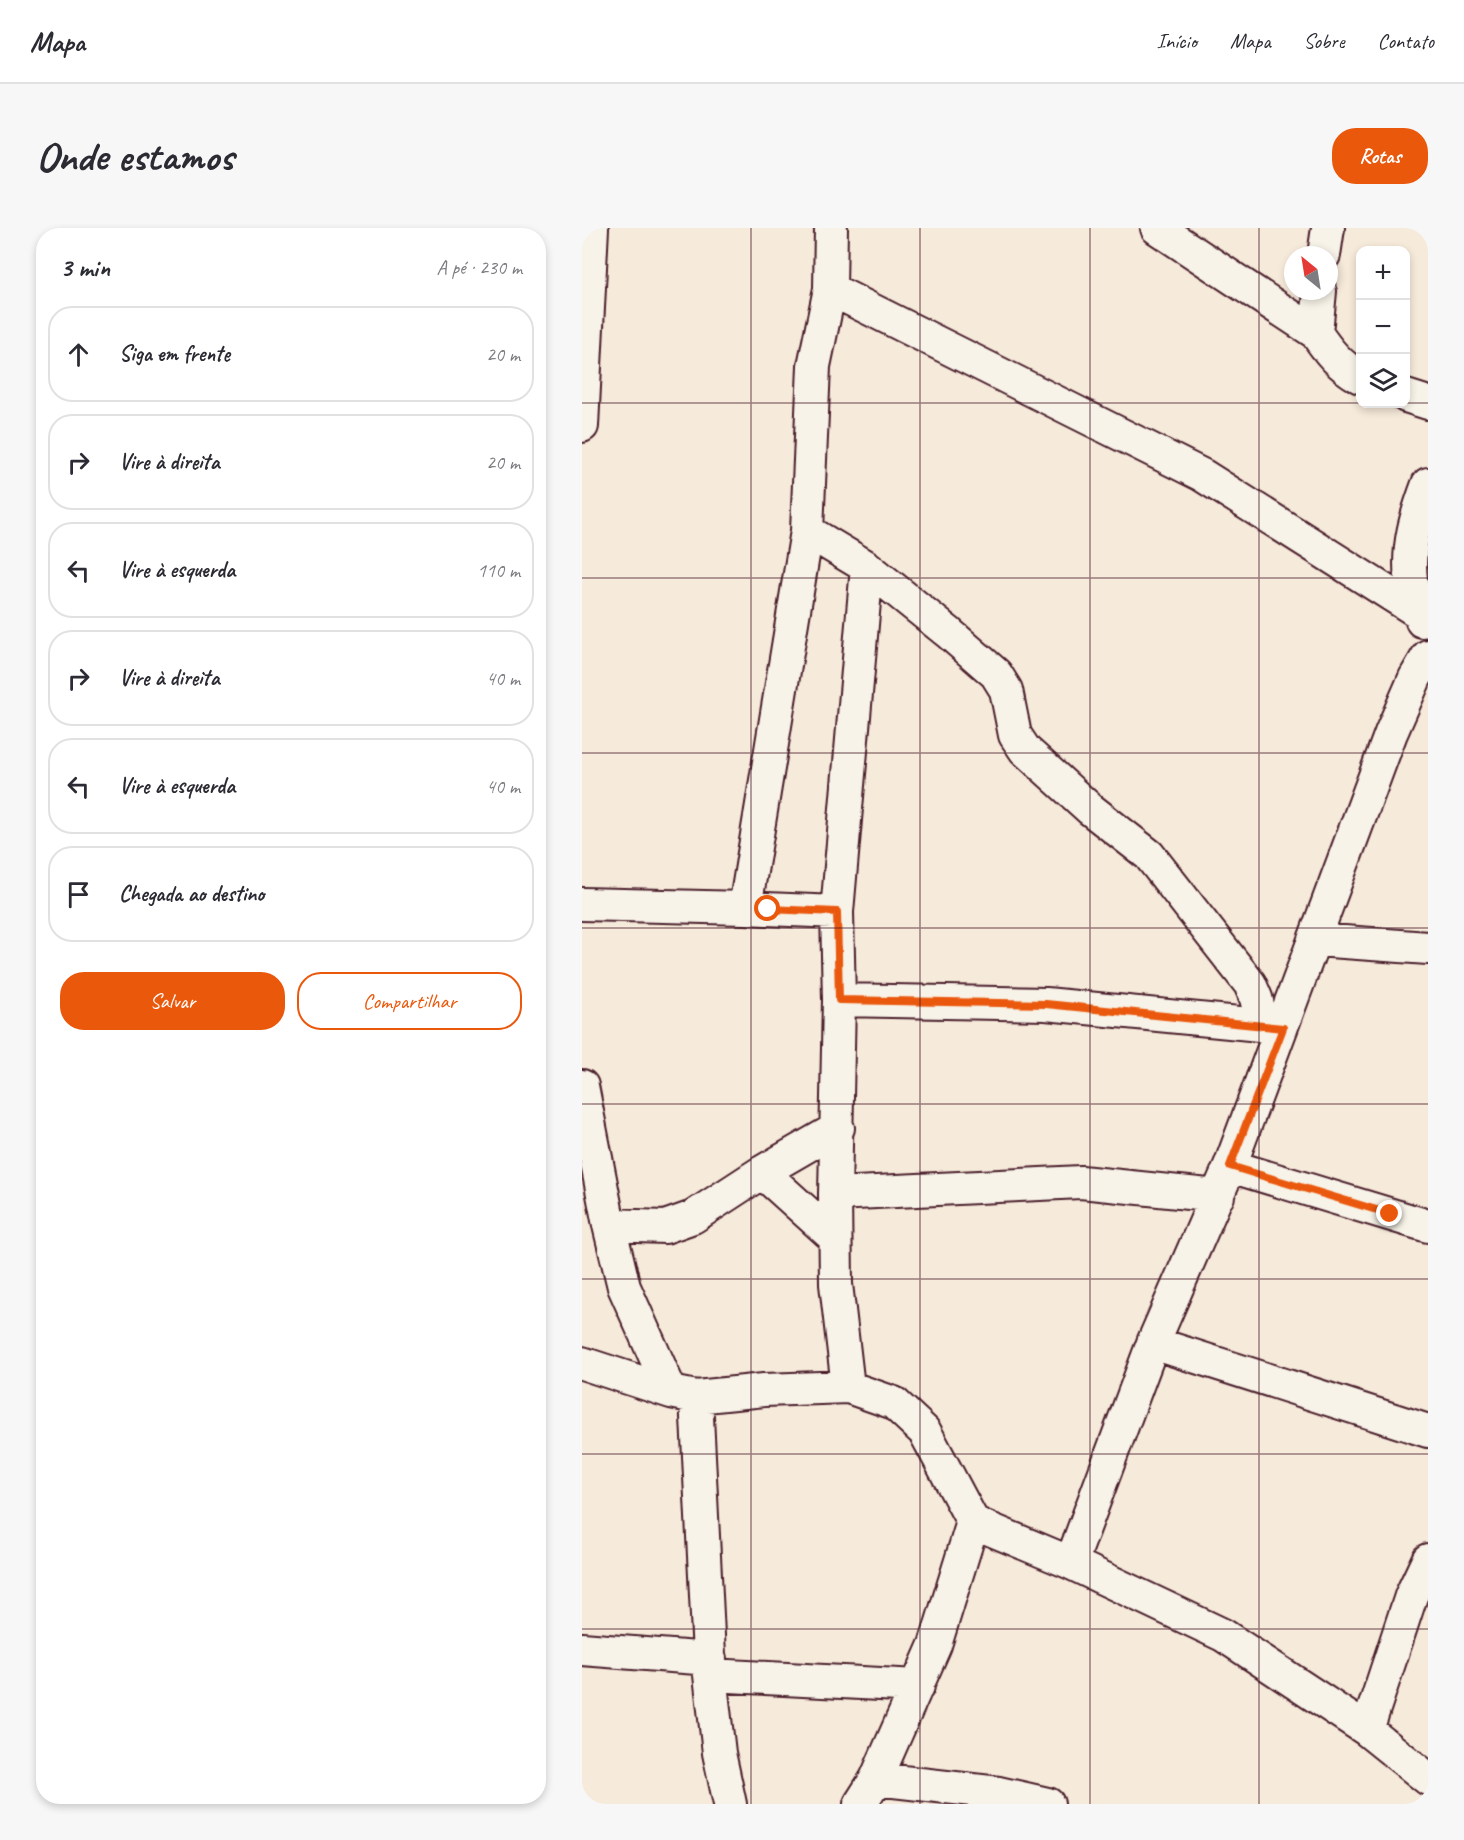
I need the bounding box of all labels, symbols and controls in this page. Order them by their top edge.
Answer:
text: Mapa [30,24,85,59]
text: Início [1157,28,1197,54]
text: Mapa [1230,28,1271,54]
text: Sobre [1304,28,1344,54]
text: Contato [1377,28,1434,54]
button: Rotas [1332,128,1428,184]
text: Onde estamos [36,130,233,183]
north arrow [1284,246,1338,300]
map controls [1356,246,1410,408]
button: + [1356,246,1410,300]
text: 3 min [60,251,110,284]
text: A pé · 230 m [437,255,522,280]
button: − [1356,300,1410,354]
icon: ahead [62,338,95,371]
text: Siga em frente [119,340,230,368]
text: 20 m [486,342,520,367]
button: layers [1356,354,1410,408]
icon: right [62,446,95,479]
text: Vire à direita [119,448,219,476]
text: 20 m [486,450,520,475]
icon: left [62,554,95,587]
text: Vire à esquerda [119,556,235,584]
text: 110 m [477,558,520,583]
icon: right [62,662,95,695]
text: Vire à direita [119,664,219,692]
text: 40 m [486,666,520,691]
icon: left [62,770,95,803]
text: Vire à esquerda [119,772,235,800]
text: 40 m [486,774,520,799]
icon: arrive [62,878,95,911]
text: Chegada ao destino [119,880,264,908]
route start [754,895,780,921]
button: Salvar [60,972,285,1030]
button: Compartilhar [297,972,522,1030]
route end [1376,1200,1402,1226]

